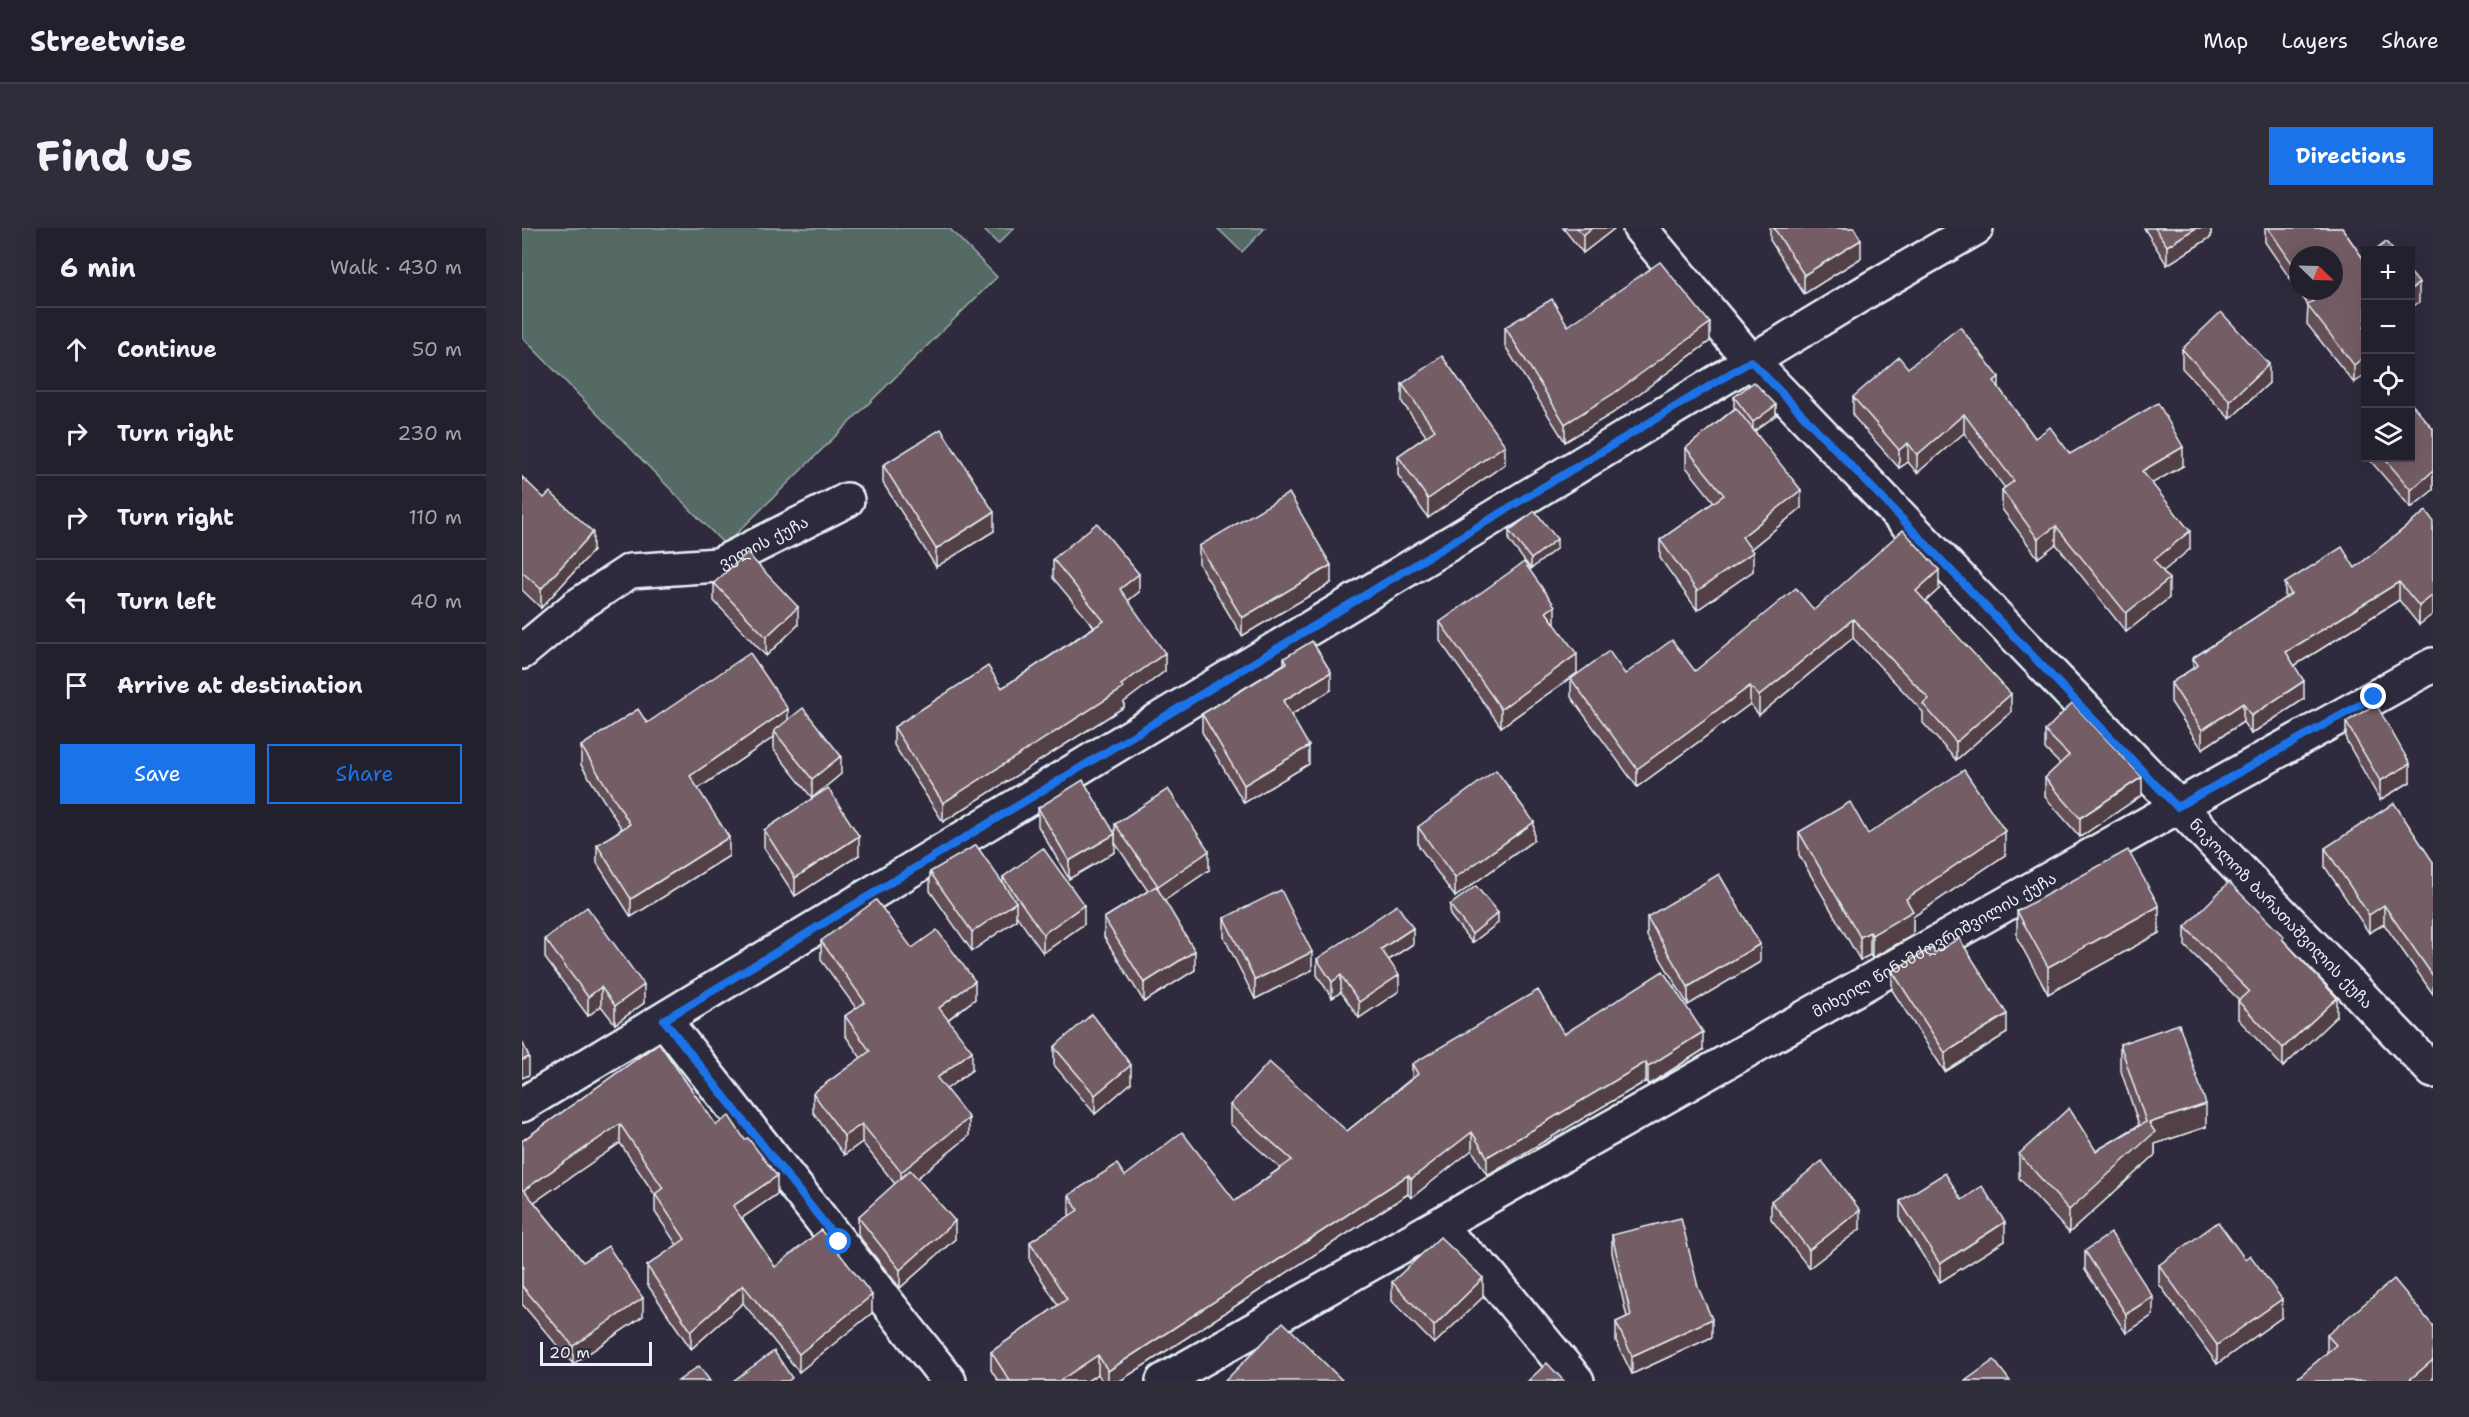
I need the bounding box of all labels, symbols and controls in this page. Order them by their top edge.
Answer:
text: Streetwise [30,22,186,60]
text: Map [2203,27,2248,55]
text: Layers [2281,27,2348,55]
text: Share [2381,27,2439,55]
button: Directions [2269,127,2433,185]
text: Find us [36,128,193,184]
north arrow [2289,246,2343,300]
map controls [2361,246,2415,462]
button: + [2361,246,2415,300]
text: 6 min [60,250,136,285]
text: Walk · 430 m [330,254,462,280]
button: − [2361,300,2415,354]
icon: ahead [60,333,93,366]
text: Continue [117,335,217,364]
text: 50 m [412,336,462,362]
button: locate [2361,354,2415,408]
button: layers [2361,408,2415,462]
icon: right [60,417,93,450]
text: Turn right [117,419,234,448]
text: 230 m [397,420,462,446]
icon: right [60,501,93,534]
text: Turn right [117,503,234,532]
text: 110 m [408,504,462,530]
street label: ველის ქუჩა [715,511,812,574]
icon: left [60,585,93,618]
text: Turn left [117,587,216,616]
text: 40 m [410,588,462,614]
icon: arrive [60,669,93,702]
text: Arrive at destination [117,671,363,700]
route end [2360,683,2386,709]
button: Save [60,744,255,804]
button: Share [267,744,462,804]
street label: ნიკოლოზ ბარათაშვილის ქუჩა [2185,814,2378,1013]
street label: მიხეილ წინამძღვრიშვილის ქუჩა [1808,867,2060,1022]
route start [825,1228,851,1254]
scale bar [540,1339,652,1366]
text: 20 m [549,1342,590,1363]

